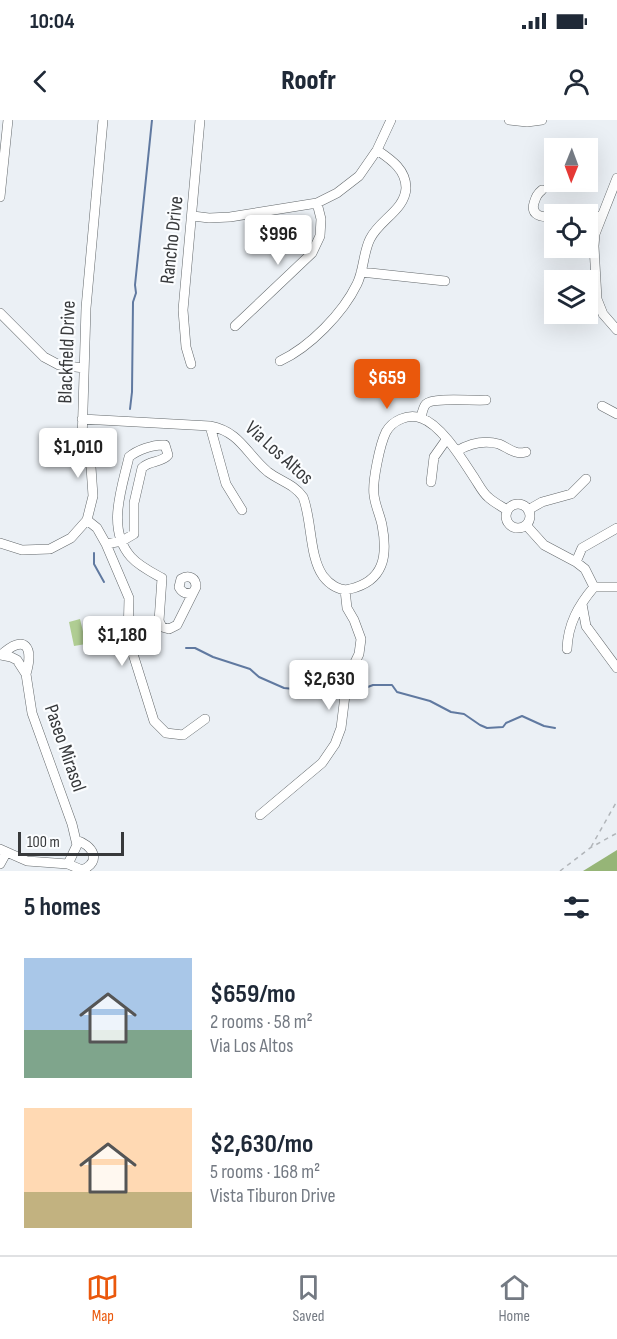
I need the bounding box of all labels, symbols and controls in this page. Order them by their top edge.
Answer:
text: 10:04 [30,8,74,35]
icon: back [24,65,57,98]
text: Roofr [281,65,336,97]
icon: person [560,65,593,98]
north arrow [544,138,598,192]
map controls [544,138,598,324]
street label: Rancho Drive [155,195,189,285]
button: locate [544,204,598,258]
pin: $996 [242,215,314,266]
text: $996 [259,222,297,246]
button: layers [544,270,598,324]
street label: Blackfield Drive [53,300,81,404]
pin: $659 [351,359,423,410]
text: $659 [368,366,406,390]
street label: Via Los Altos [240,416,318,490]
pin: $1,010 [29,428,127,479]
text: $1,010 [53,435,103,459]
pin: $1,180 [73,616,171,667]
text: $1,180 [97,623,147,647]
pin: $2,630 [280,660,378,711]
text: $2,630 [303,667,355,691]
street label: Paseo Mirasol [39,701,91,795]
scale bar [18,829,124,856]
text: 100 m [27,833,60,852]
icon: filters [560,891,593,924]
text: 5 homes [24,892,101,923]
text: $659/mo [210,979,296,1010]
icon: home [72,982,144,1054]
text: 2 rooms · 58 m² [210,1010,313,1034]
text: Via Los Altos [210,1034,293,1058]
text: $2,630/mo [210,1129,313,1160]
icon: home [72,1132,144,1204]
text: 5 rooms · 168 m² [210,1160,320,1184]
text: Vista Tiburon Drive [210,1184,336,1208]
tab: Map [86,1271,119,1326]
tab: Saved [292,1271,325,1326]
tab: Home [498,1271,531,1326]

